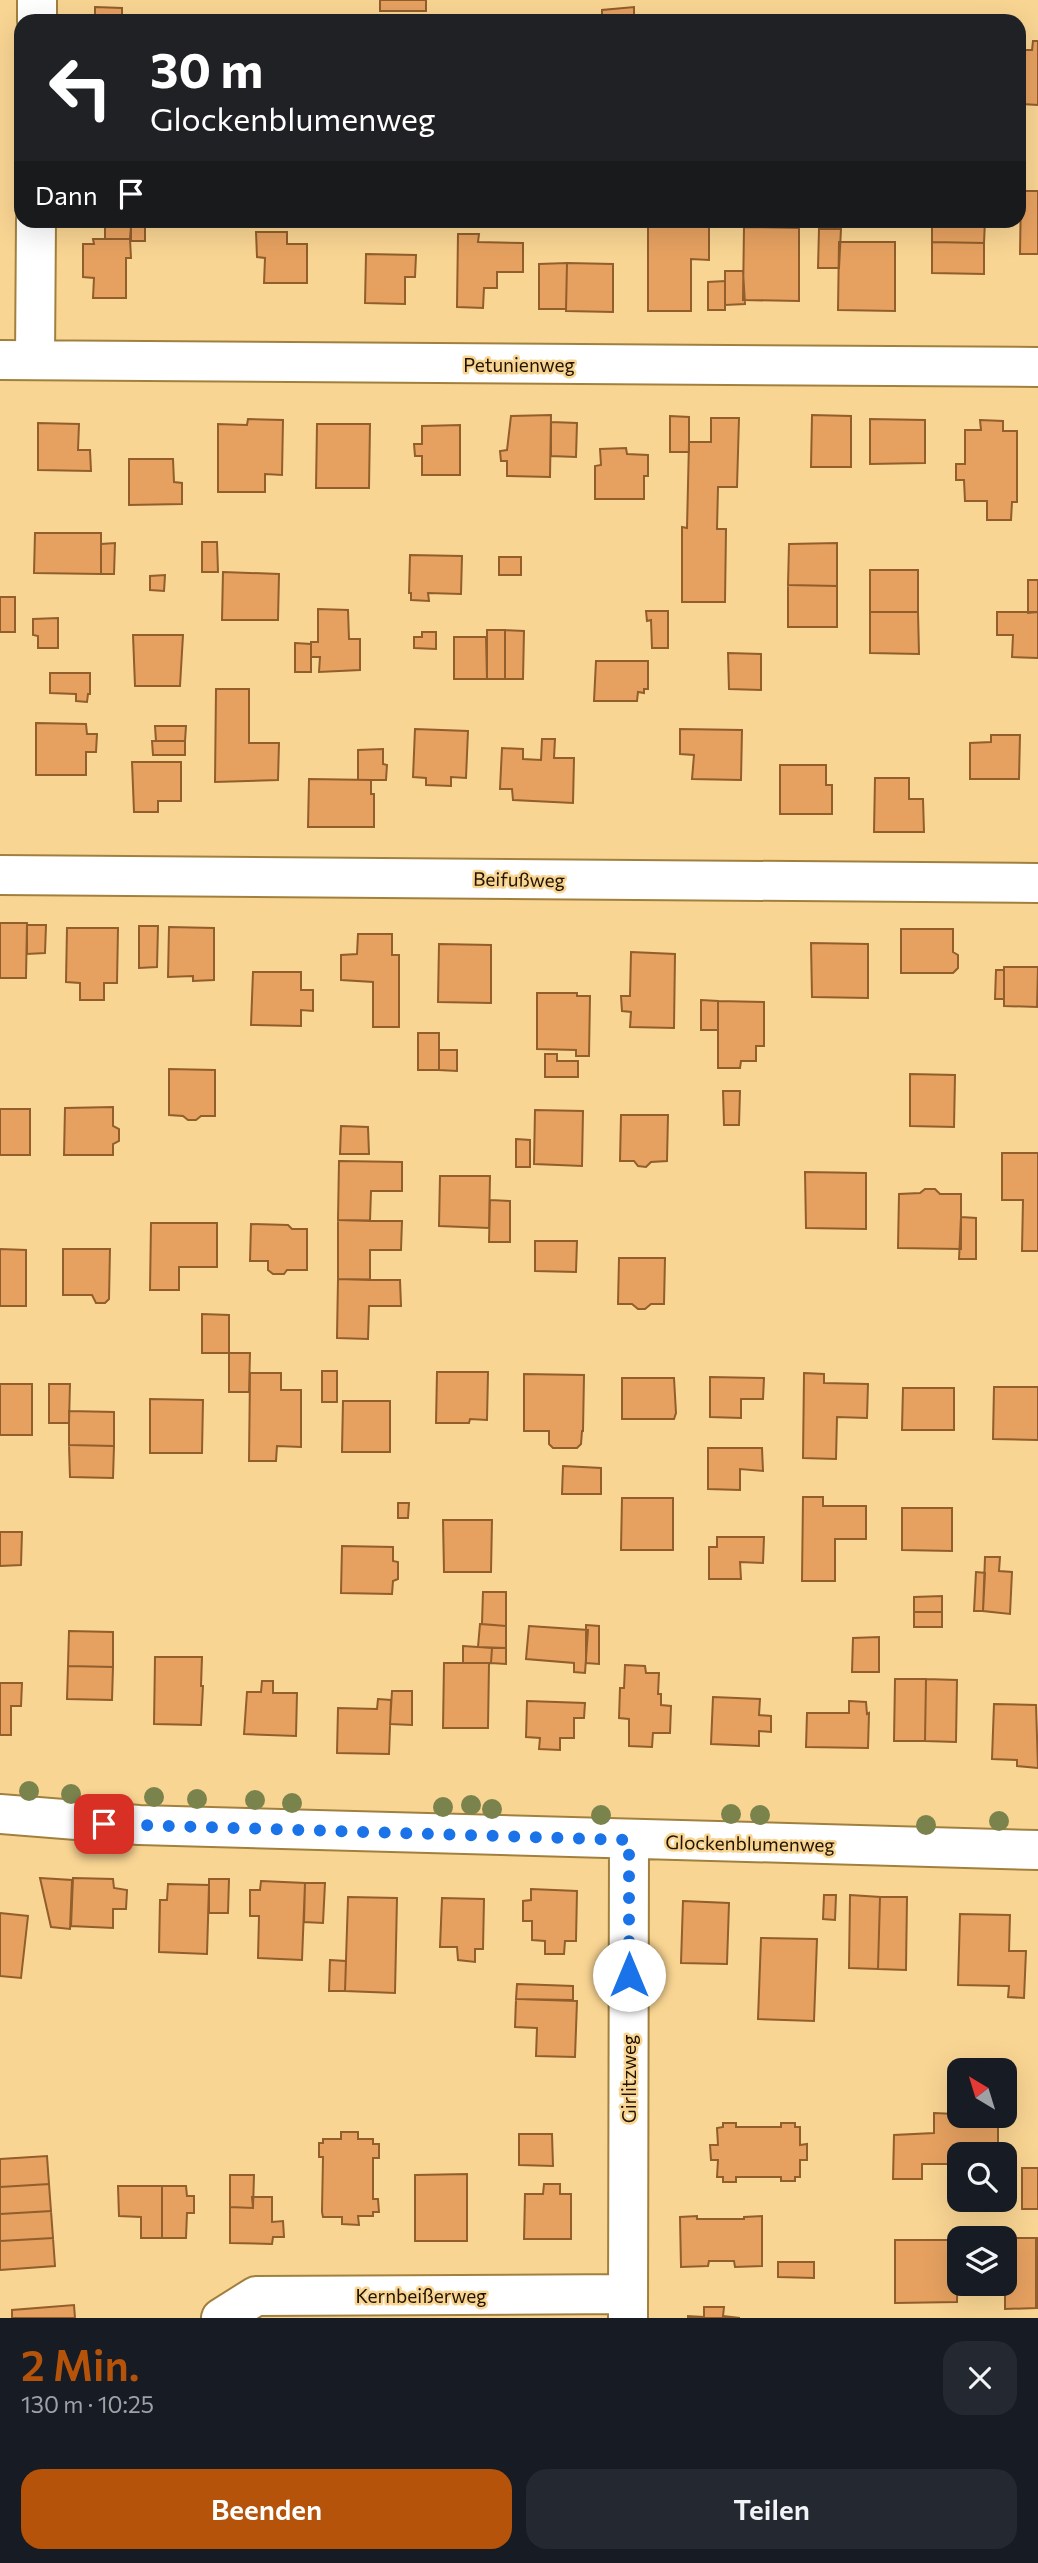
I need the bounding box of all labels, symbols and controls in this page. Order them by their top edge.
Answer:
text: 30 m [150,38,263,98]
icon: left [35,42,126,133]
text: Glockenblumenweg [150,98,435,138]
icon: arrive [112,175,150,213]
text: Dann [35,179,98,210]
street label: Petunienweg [463,353,575,376]
street label: Beifußweg [473,867,565,891]
pin [74,1794,134,1854]
icon: arrive [85,1805,123,1843]
street label: Glockenblumenweg [665,1830,835,1856]
position arrow [592,1938,666,2012]
street label: Girlitzweg [617,2035,640,2123]
north arrow [947,2058,1017,2128]
map controls [947,2058,1017,2296]
button: search [947,2142,1017,2212]
button: layers [947,2226,1017,2296]
street label: Kernbeißerweg [355,2284,487,2307]
text: 2 Min. [21,2338,139,2390]
button: close [943,2341,1017,2415]
text: 130 m · 10:25 [21,2390,154,2418]
button: Beenden [21,2469,512,2549]
button: Teilen [526,2469,1017,2549]

